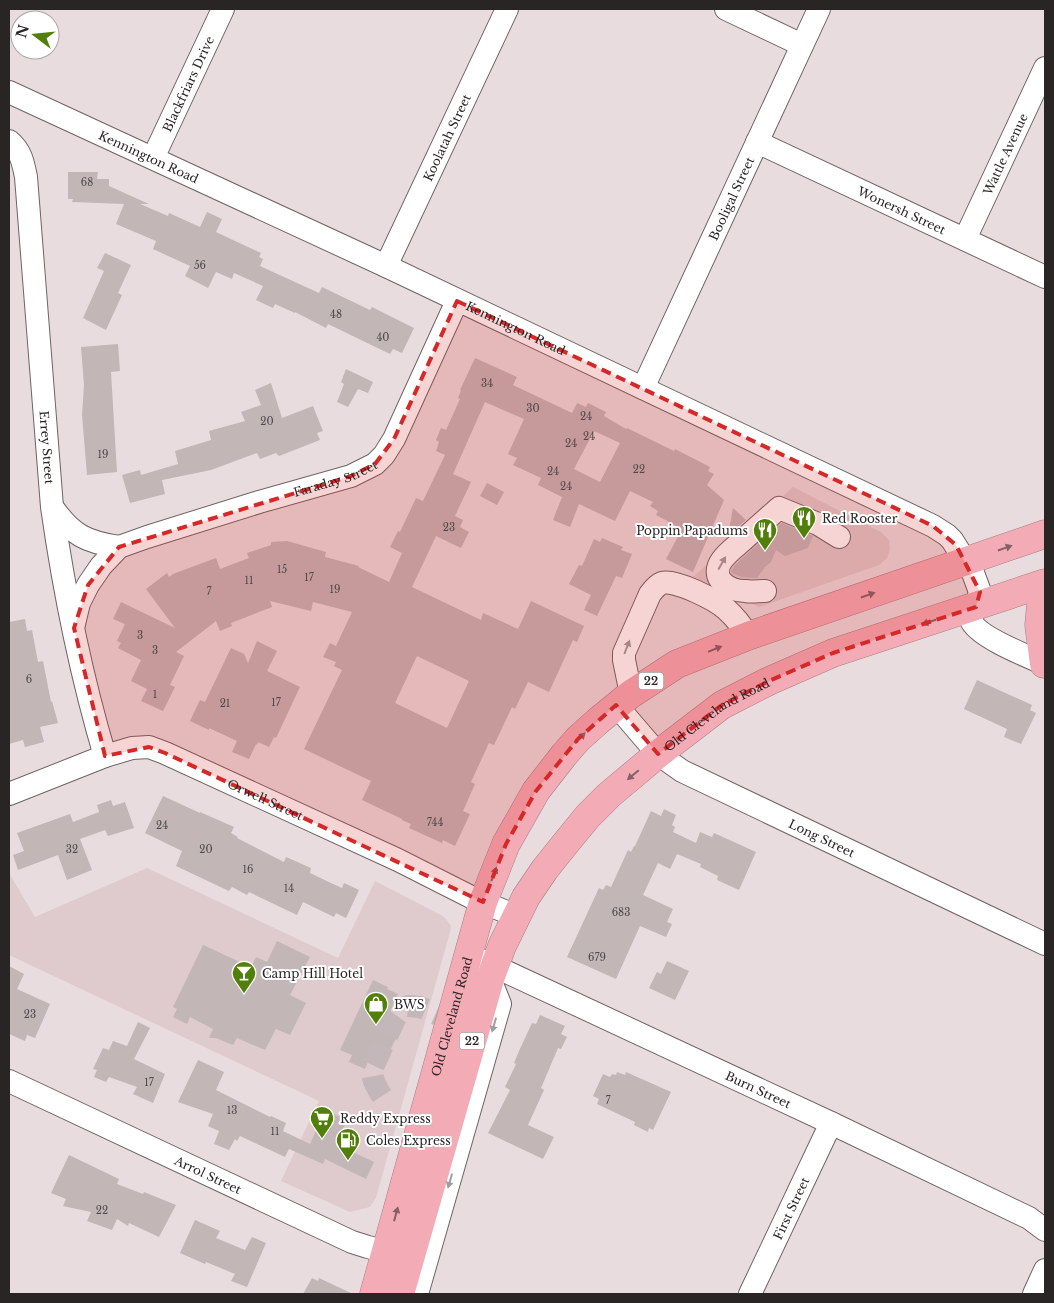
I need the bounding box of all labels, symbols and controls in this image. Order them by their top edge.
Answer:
north arrow [10,10,60,60]
text: N [12,23,33,40]
street label: Blackfriars Drive [159,33,217,134]
street label: Koolatah Street [420,91,474,183]
street label: Wattle Avenue [979,111,1030,198]
street label: Kennington Road [97,127,201,186]
street label: Booligal Street [705,154,757,243]
house number: 68 [81,176,93,189]
street label: Wonersh Street [855,182,949,237]
house number: 56 [194,259,206,272]
street label: Kennington Road [464,298,568,358]
house number: 48 [330,308,342,321]
house number: 40 [377,331,390,344]
house number: 34 [481,377,493,390]
house number: 30 [526,402,540,415]
street label: Errey Street [37,410,58,485]
house number: 24 [580,410,592,423]
house number: 20 [260,415,274,428]
house number: 24 [583,430,595,443]
house number: 24 [565,437,577,450]
house number: 19 [98,448,108,461]
street label: Faraday Street [292,456,380,499]
house number: 22 [633,463,645,476]
house number: 24 [547,465,559,478]
house number: 24 [560,480,572,493]
restaurant icon: Red Rooster [791,505,817,539]
place label: Red Rooster [822,511,898,526]
restaurant icon: Poppin Papadums [752,517,778,551]
house number: 23 [443,521,455,534]
place label: Poppin Papadums [636,523,748,538]
one-way arrow [998,544,1013,552]
one-way arrow [718,556,726,571]
house number: 15 [277,563,287,576]
house number: 17 [304,571,315,584]
house number: 11 [245,574,253,587]
house number: 19 [330,583,340,596]
house number: 7 [206,585,212,598]
one-way arrow [860,591,875,598]
one-way arrow [922,618,937,626]
house number: 3 [137,629,143,642]
one-way arrow [623,639,631,654]
house number: 3 [152,644,158,657]
one-way arrow [708,645,722,653]
road number: 22 [638,672,664,689]
house number: 6 [26,673,32,686]
street label: Old Cleveland Road [661,675,772,754]
house number: 1 [153,688,157,701]
house number: 17 [271,696,282,709]
house number: 21 [220,697,230,710]
one-way arrow [574,732,586,744]
one-way arrow [626,770,639,781]
street label: Orwell Street [225,775,306,823]
house number: 744 [427,816,443,829]
street label: Long Street [786,816,858,860]
house number: 24 [156,819,168,832]
house number: 32 [66,843,78,856]
house number: 20 [199,843,213,856]
house number: 16 [243,863,253,876]
one-way arrow [490,866,498,881]
house number: 14 [284,882,294,895]
house number: 683 [612,906,630,919]
house number: 679 [588,951,606,964]
street label: Old Cleveland Road [427,955,475,1078]
bar icon: Camp Hill Hotel [231,960,257,994]
place label: Camp Hill Hotel [262,966,363,981]
shop icon: BWS [363,991,389,1025]
place label: BWS [394,997,425,1012]
house number: 23 [24,1008,36,1021]
one-way arrow [490,1017,498,1032]
road number: 22 [460,1032,484,1050]
street label: Burn Street [723,1067,794,1111]
house number: 17 [144,1076,155,1089]
house number: 7 [605,1094,611,1107]
house number: 13 [227,1104,237,1117]
supermarket icon: Reddy Express [309,1105,335,1139]
place label: Reddy Express [340,1111,431,1126]
house number: 11 [271,1125,279,1138]
fuel station icon: Coles Express [335,1127,361,1161]
place label: Coles Express [366,1133,451,1148]
street label: Arrol Street [171,1152,244,1197]
one-way arrow [445,1173,453,1188]
street label: First Street [769,1174,812,1242]
house number: 22 [96,1204,108,1217]
one-way arrow [392,1206,400,1221]

